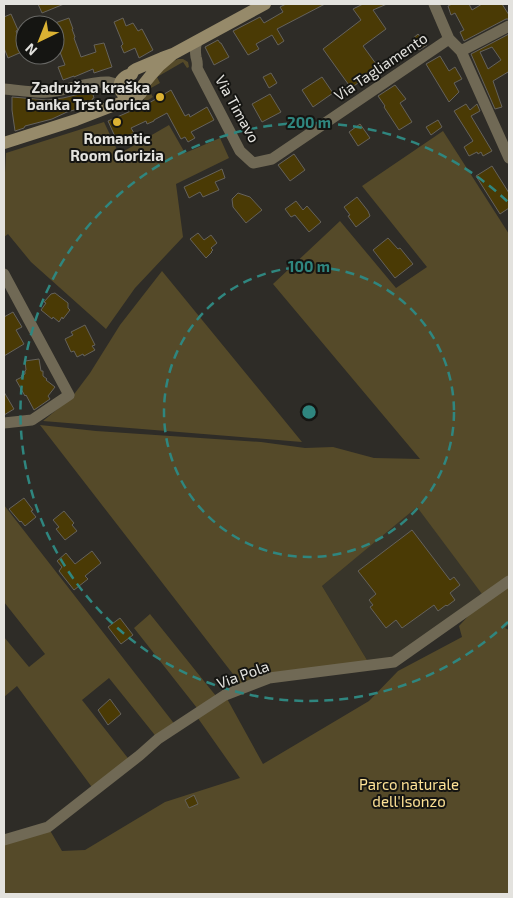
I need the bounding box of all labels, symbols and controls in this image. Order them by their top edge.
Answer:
north arrow [15,15,65,65]
street label: Via Tagliamento [330,28,430,104]
text: N [21,40,40,60]
street label: Via Timavo [212,72,264,145]
place label: Zadružna kraška banka Trst Gorica [27,78,150,113]
marker: Zadružna kraška banka Trst Gorica [154,91,166,103]
text: 200 m [287,113,331,131]
marker: Romantic Room Gorizia [111,116,123,128]
place label: Romantic Room Gorizia [70,129,164,164]
text: 100 m [288,257,330,275]
centre of rings [300,403,318,421]
street label: Via Pola [214,656,271,692]
park label: Parco naturale dell'Isonzo [359,775,459,810]

